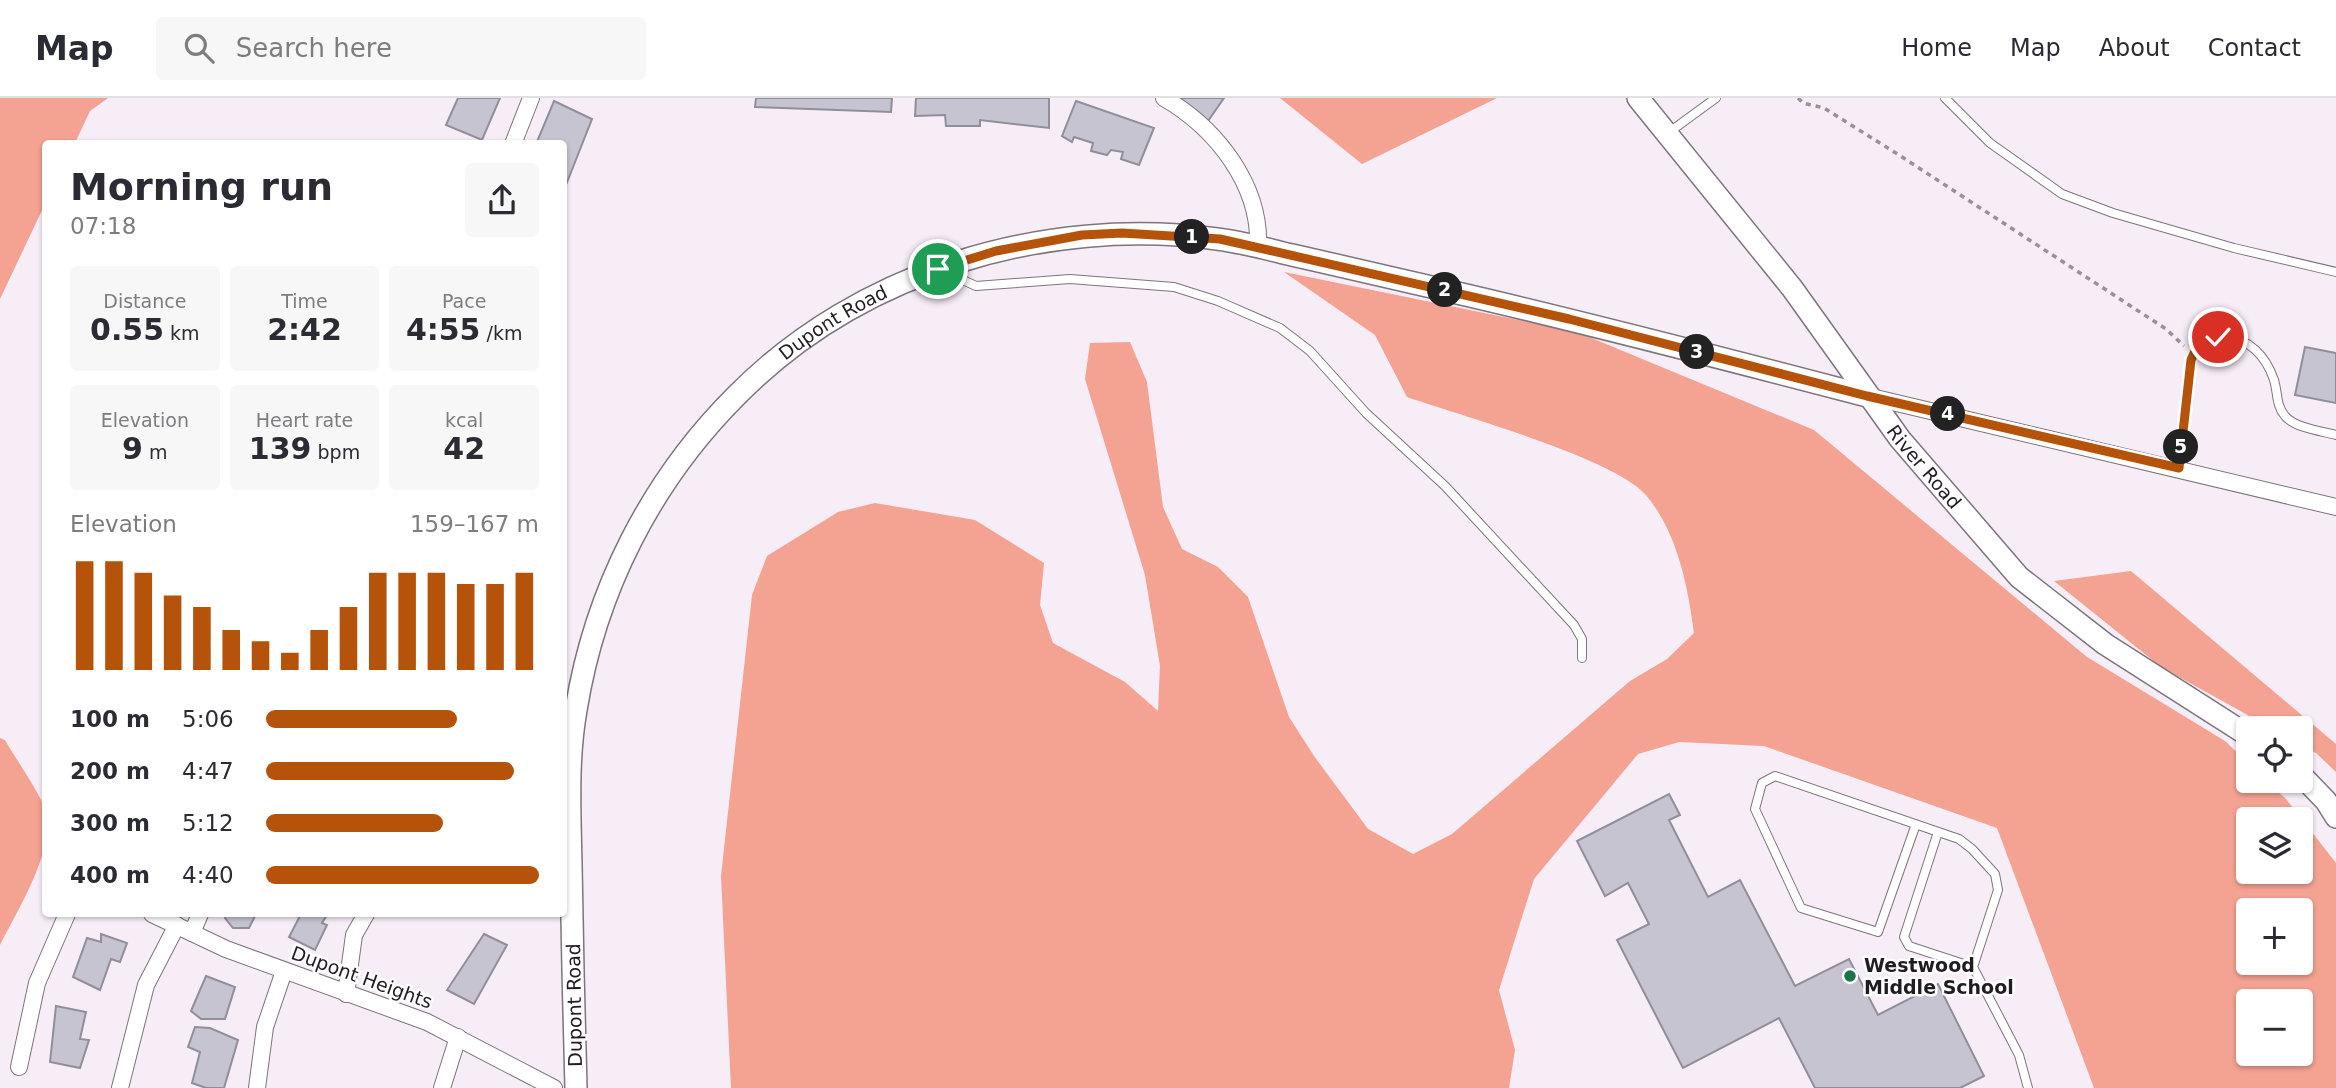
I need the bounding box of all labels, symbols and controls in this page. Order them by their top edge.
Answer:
search box [156,17,646,80]
text: Map [35,29,114,68]
icon: search [180,29,218,67]
text: Search here [236,33,392,63]
text: Home [1901,34,1972,62]
text: Map [2010,34,2061,62]
text: About [2099,34,2170,62]
text: Contact [2208,34,2301,62]
button: share [465,163,539,237]
text: Morning run [70,165,333,209]
text: 07:18 [70,213,136,239]
pin: 1 [1174,220,1210,254]
text: 1 [1185,225,1198,247]
pin [908,239,968,299]
icon: arrive [919,250,957,288]
pin: 2 [1428,272,1462,308]
text: 2 [1438,278,1451,300]
street label: Dupont Road [774,281,891,364]
text: Distance [103,290,186,312]
text: Time [281,290,328,312]
text: Pace [442,290,486,312]
pin [2188,307,2248,367]
text: 0.55 [90,312,164,347]
text: 2:42 [267,312,342,347]
text: 4:55 [406,312,481,347]
icon: check [2199,318,2237,356]
text: km [164,322,200,344]
text: /km [481,322,522,344]
pin: 3 [1680,334,1714,370]
text: 3 [1690,340,1703,362]
pin: 4 [1930,396,1966,432]
text: 4 [1941,402,1954,424]
text: Elevation [101,409,189,431]
text: Heart rate [256,409,353,431]
text: kcal [445,409,483,431]
street label: River Road [1882,421,1966,513]
pin: 5 [2164,430,2198,464]
text: 9 [122,431,143,466]
text: 139 [249,431,311,466]
text: 42 [443,431,485,466]
text: 5 [2174,435,2187,457]
text: m [143,441,168,463]
text: bpm [311,441,360,463]
text: Elevation [70,511,177,537]
text: 159–167 m [410,511,539,537]
text: 100 m [70,706,150,732]
text: 5:06 [182,706,234,732]
map controls [2236,716,2313,1066]
button: locate [2236,716,2313,793]
text: 200 m [70,758,150,784]
text: 4:47 [182,758,234,784]
button: layers [2236,807,2313,884]
text: 300 m [70,810,150,836]
text: 5:12 [182,810,234,836]
text: 400 m [70,862,150,888]
text: 4:40 [182,862,234,888]
button: + [2236,898,2313,975]
street label: Dupont Heights [288,941,436,1013]
street label: Dupont Road [562,943,586,1067]
place label: Westwood Middle School [1864,954,2014,998]
marker: Westwood Middle School [1842,968,1858,984]
button: − [2236,989,2313,1066]

